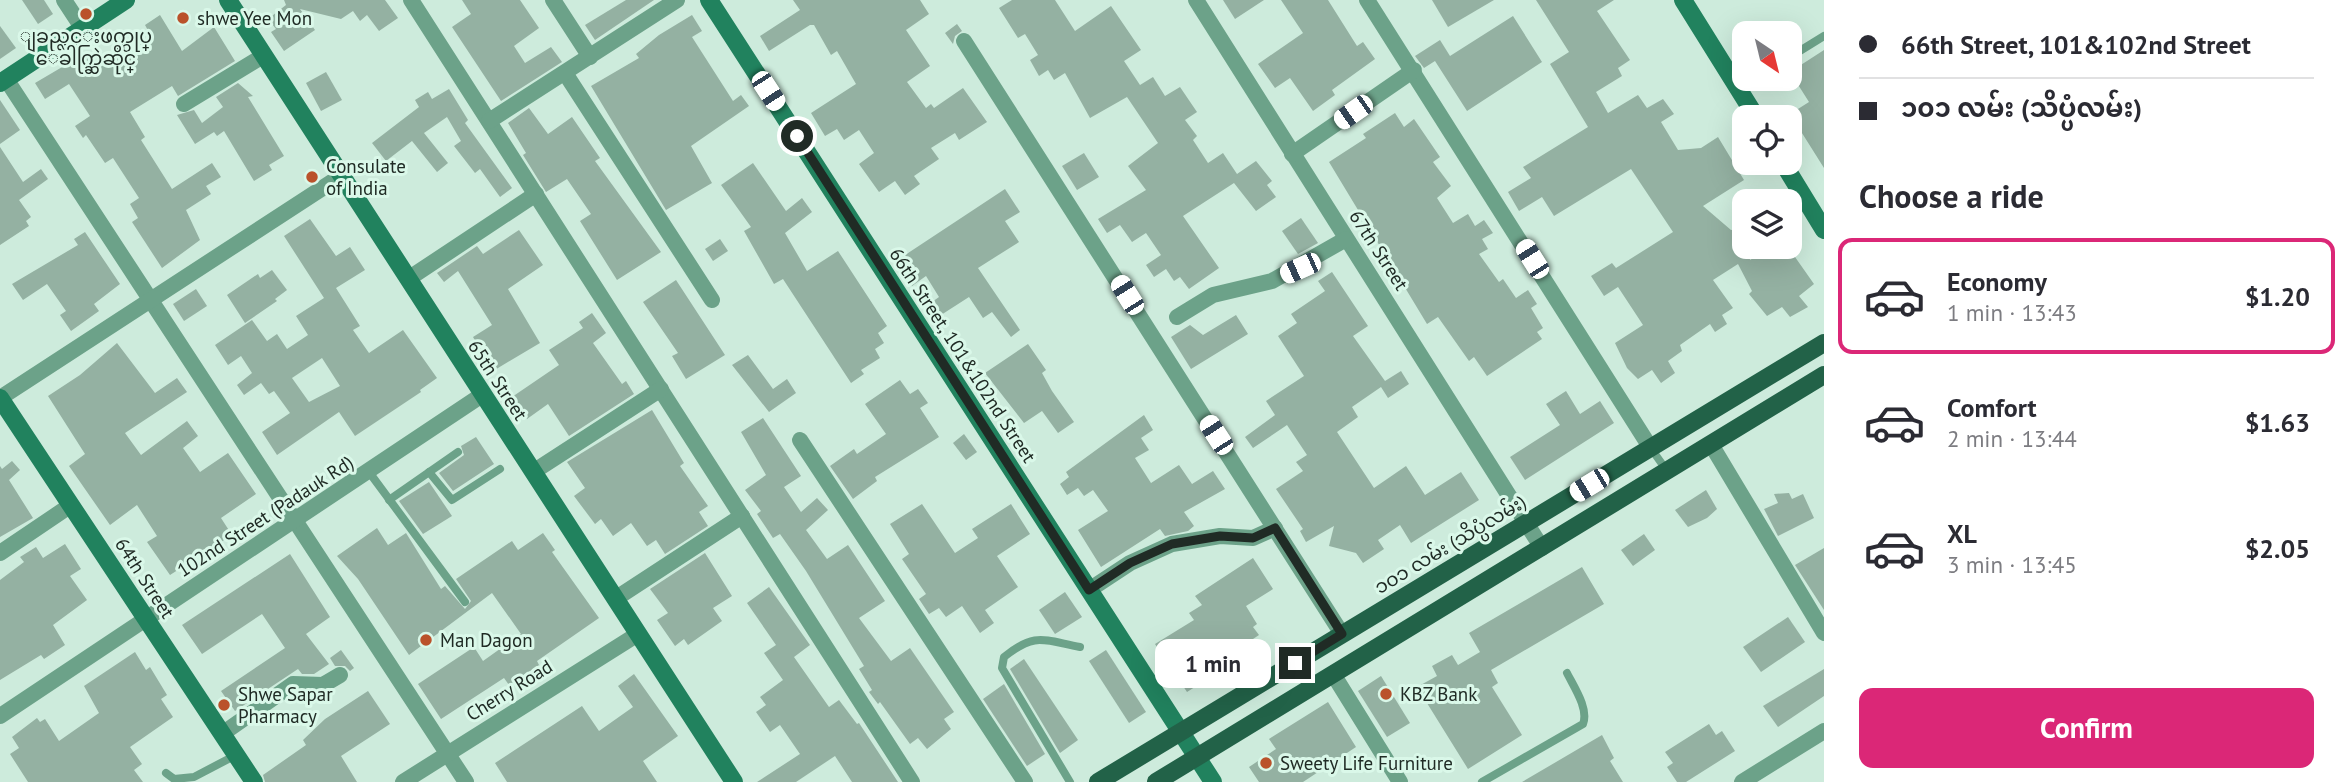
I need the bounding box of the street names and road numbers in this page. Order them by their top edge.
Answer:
street label: 67th Street [1344,205,1414,295]
street label: 66th Street, 101&102nd Street [885,243,1042,467]
street label: 65th Street [463,335,533,425]
street label: 102nd Street (Padauk Rd) [172,450,358,582]
street label: ၁၀၁ လမ်း (သိပ္ပံလမ်း) [1369,488,1533,603]
street label: 64th Street [110,533,180,623]
street label: Cherry Road [461,654,557,726]

